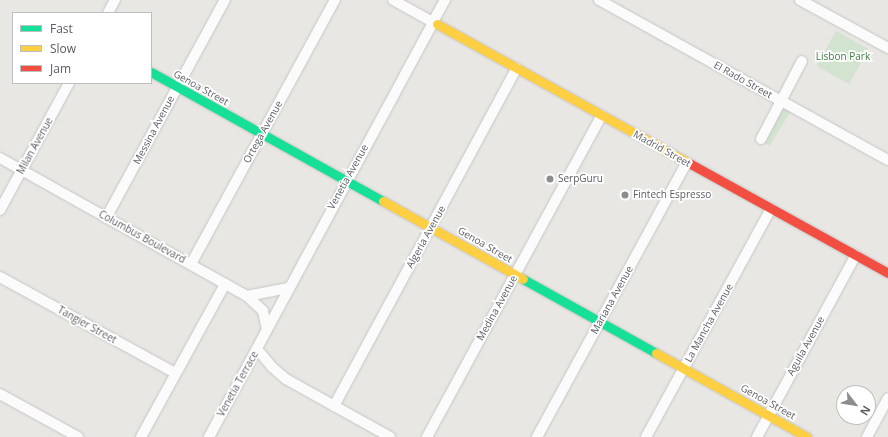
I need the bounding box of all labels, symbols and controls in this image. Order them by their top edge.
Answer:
legend [12,12,152,84]
text: Fast [50,20,73,37]
text: Slow [50,40,76,57]
park label: Lisbon Park [816,51,870,63]
street label: El Rado Street [712,59,774,101]
text: Jam [50,60,71,77]
street label: Genoa Street [171,68,231,108]
street label: Messina Avenue [131,94,177,166]
street label: Ortega Avenue [241,99,285,165]
street label: Milan Avenue [14,115,56,177]
street label: Madrid Street [631,128,693,170]
street label: Venetia Avenue [325,142,371,212]
place label: SerpGuru [558,173,603,185]
marker: SerpGuru [545,174,555,184]
place label: Fintech Espresso [633,189,711,201]
marker: Fintech Espresso [620,190,630,200]
street label: Algeria Avenue [404,204,448,270]
street label: Columbus Boulevard [97,208,187,266]
street label: Genoa Street [456,225,514,265]
street label: Mariana Avenue [588,264,636,336]
street label: Medina Avenue [474,273,520,343]
street label: La Mancha Avenue [682,282,736,364]
street label: Tangier Street [55,304,119,346]
street label: Aguila Avenue [785,314,827,378]
street label: Venetia Terrace [215,349,261,419]
street label: Genoa Street [738,382,798,422]
north arrow [836,385,876,425]
text: N [857,403,875,419]

